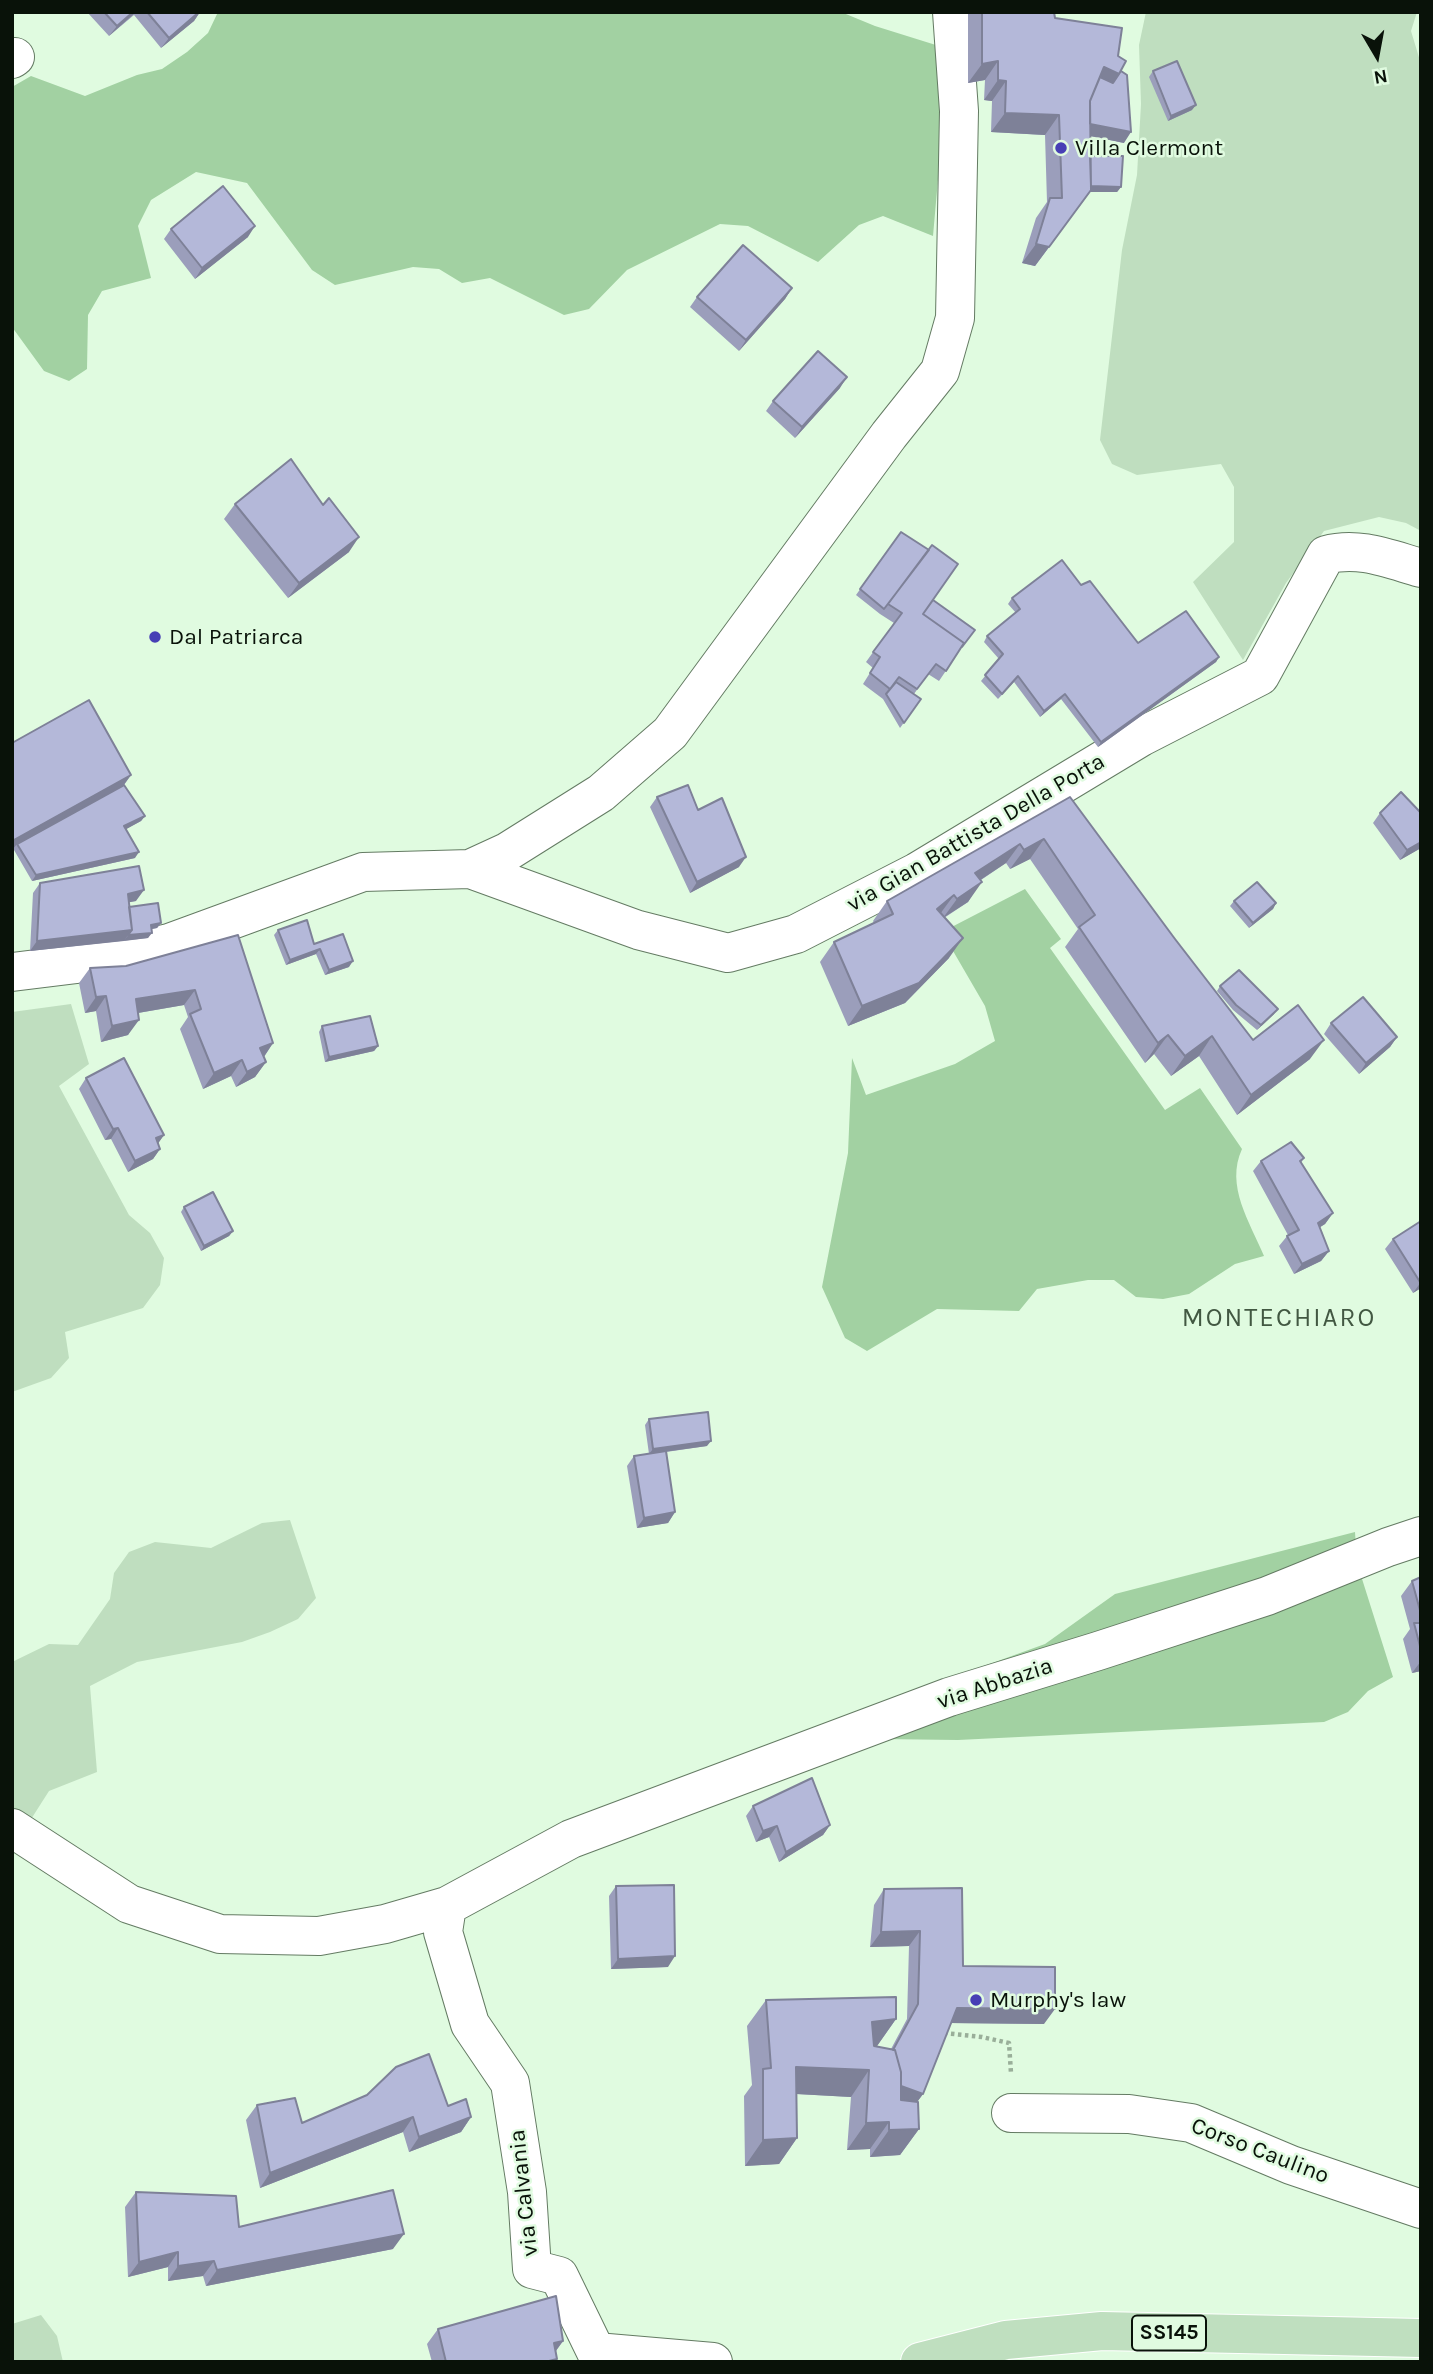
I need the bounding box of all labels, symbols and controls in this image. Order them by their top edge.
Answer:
north arrow [1342,21,1412,91]
text: N [1372,65,1389,89]
place label: Villa Clermont [1075,134,1223,162]
marker: Villa Clermont [1053,140,1069,156]
place label: Dal Patriarca [169,623,303,651]
marker: Dal Patriarca [147,629,163,645]
street label: via Gian Battista Della Porta [842,748,1110,918]
district label: MONTECHIARO [1183,1303,1375,1335]
street label: via Abbazia [934,1652,1056,1716]
place label: Murphy's law [990,1986,1126,2014]
marker: Murphy's law [968,1992,984,2008]
street label: Corso Caulino [1187,2112,1333,2190]
street label: via Calvania [504,2128,544,2258]
road number: SS145 [1132,2316,1206,2350]

